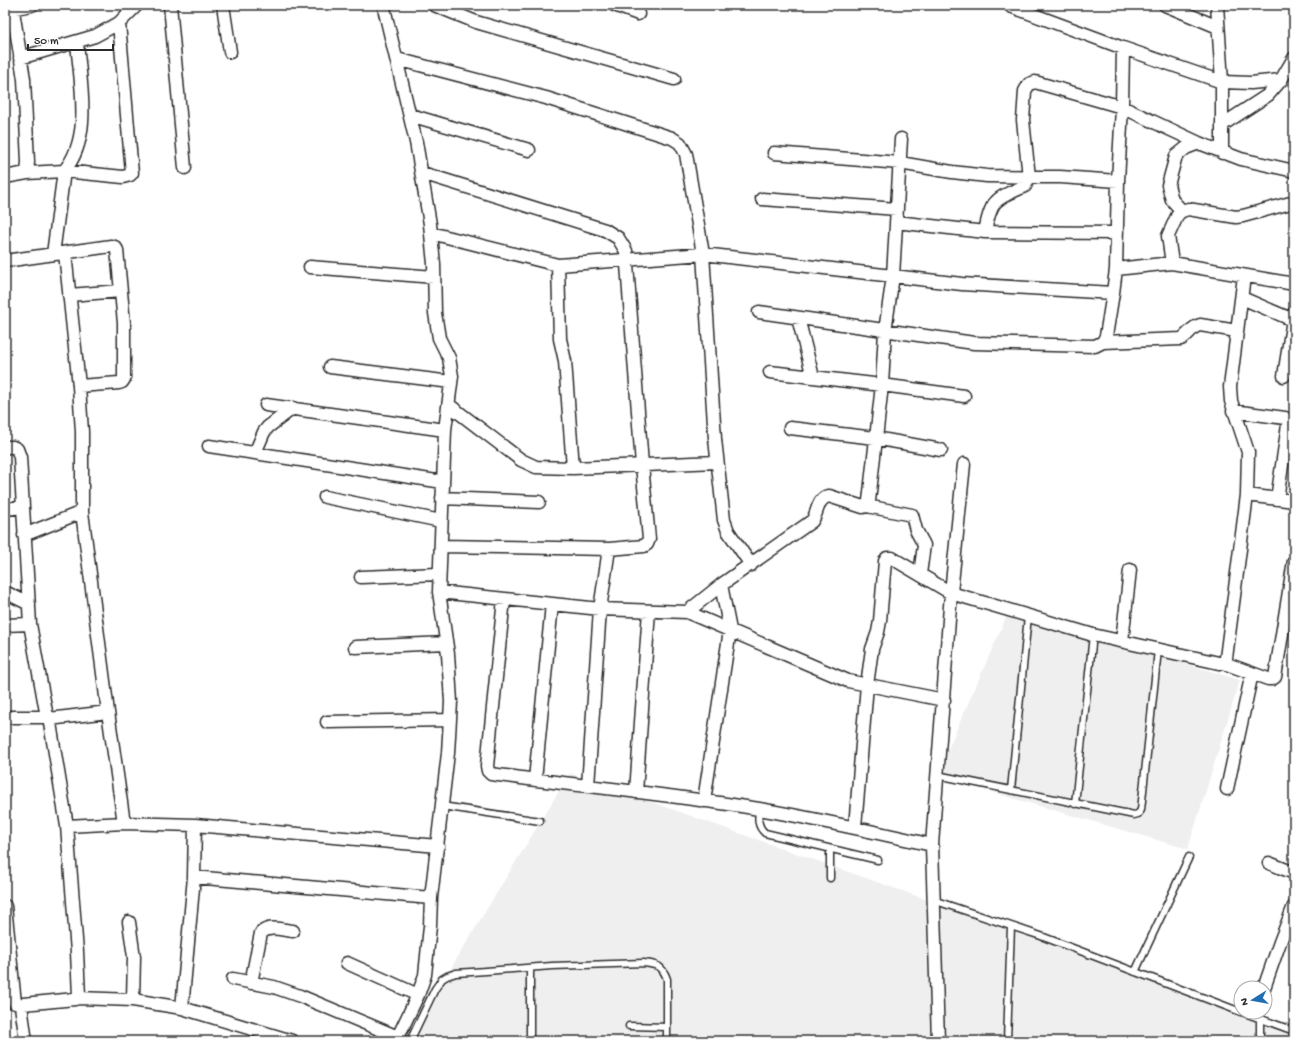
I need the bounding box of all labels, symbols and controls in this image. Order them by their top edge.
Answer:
scale bar [28,26,113,52]
text: 50 m [34,35,59,49]
north arrow [1233,980,1273,1020]
text: N [1239,997,1252,1006]

